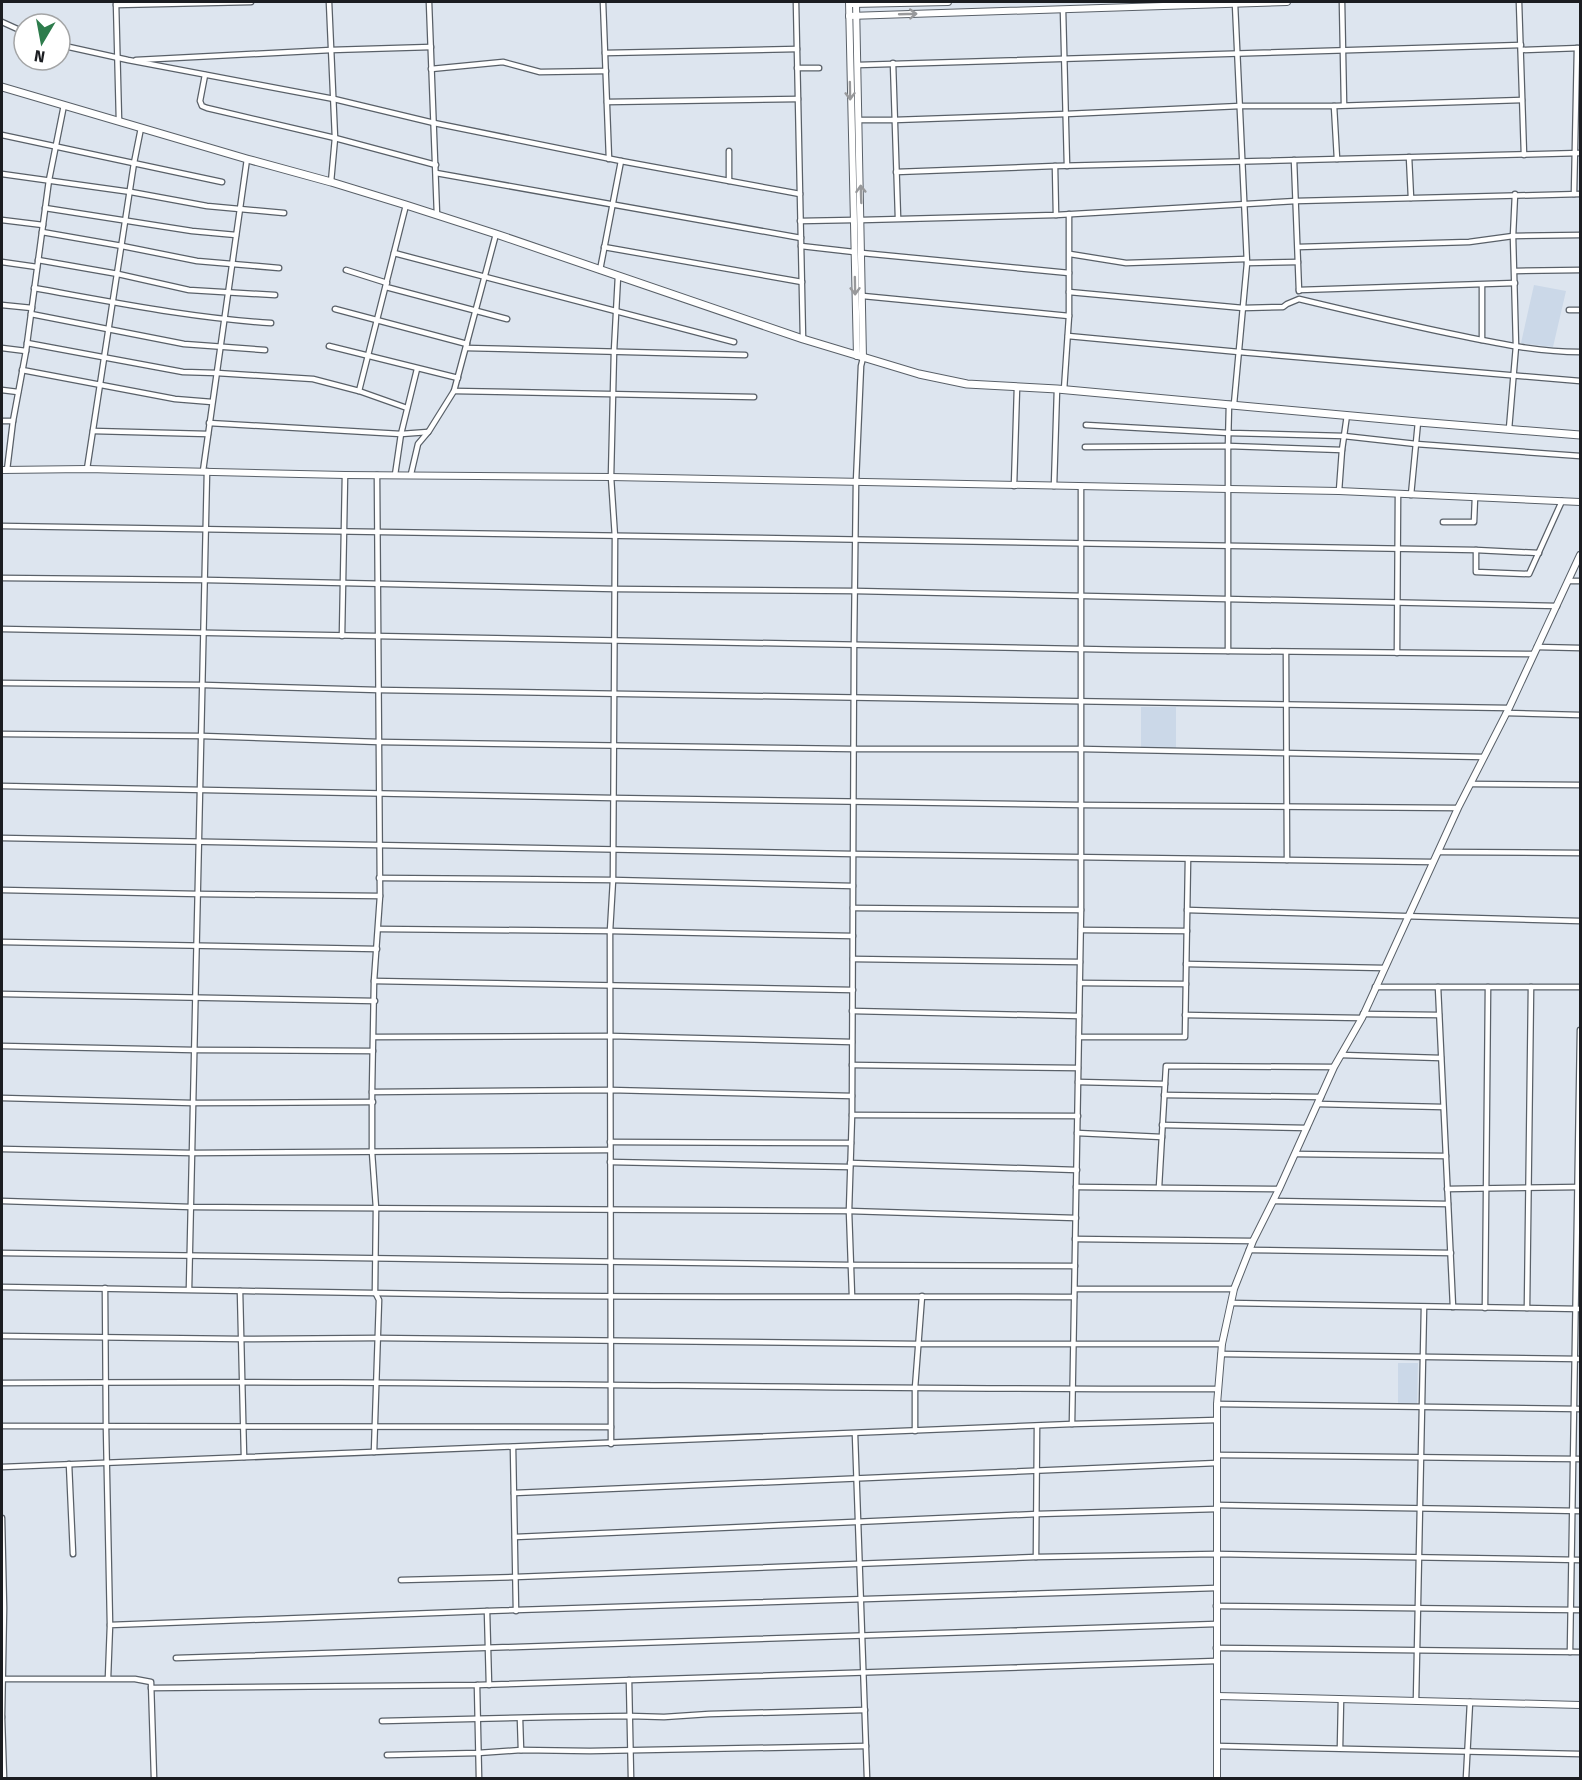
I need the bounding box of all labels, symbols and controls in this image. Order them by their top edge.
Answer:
one-way arrow [897,8,917,20]
north arrow [12,12,72,72]
text: N [33,46,46,67]
one-way arrow [845,80,856,100]
one-way arrow [855,185,867,205]
one-way arrow [849,275,861,295]

